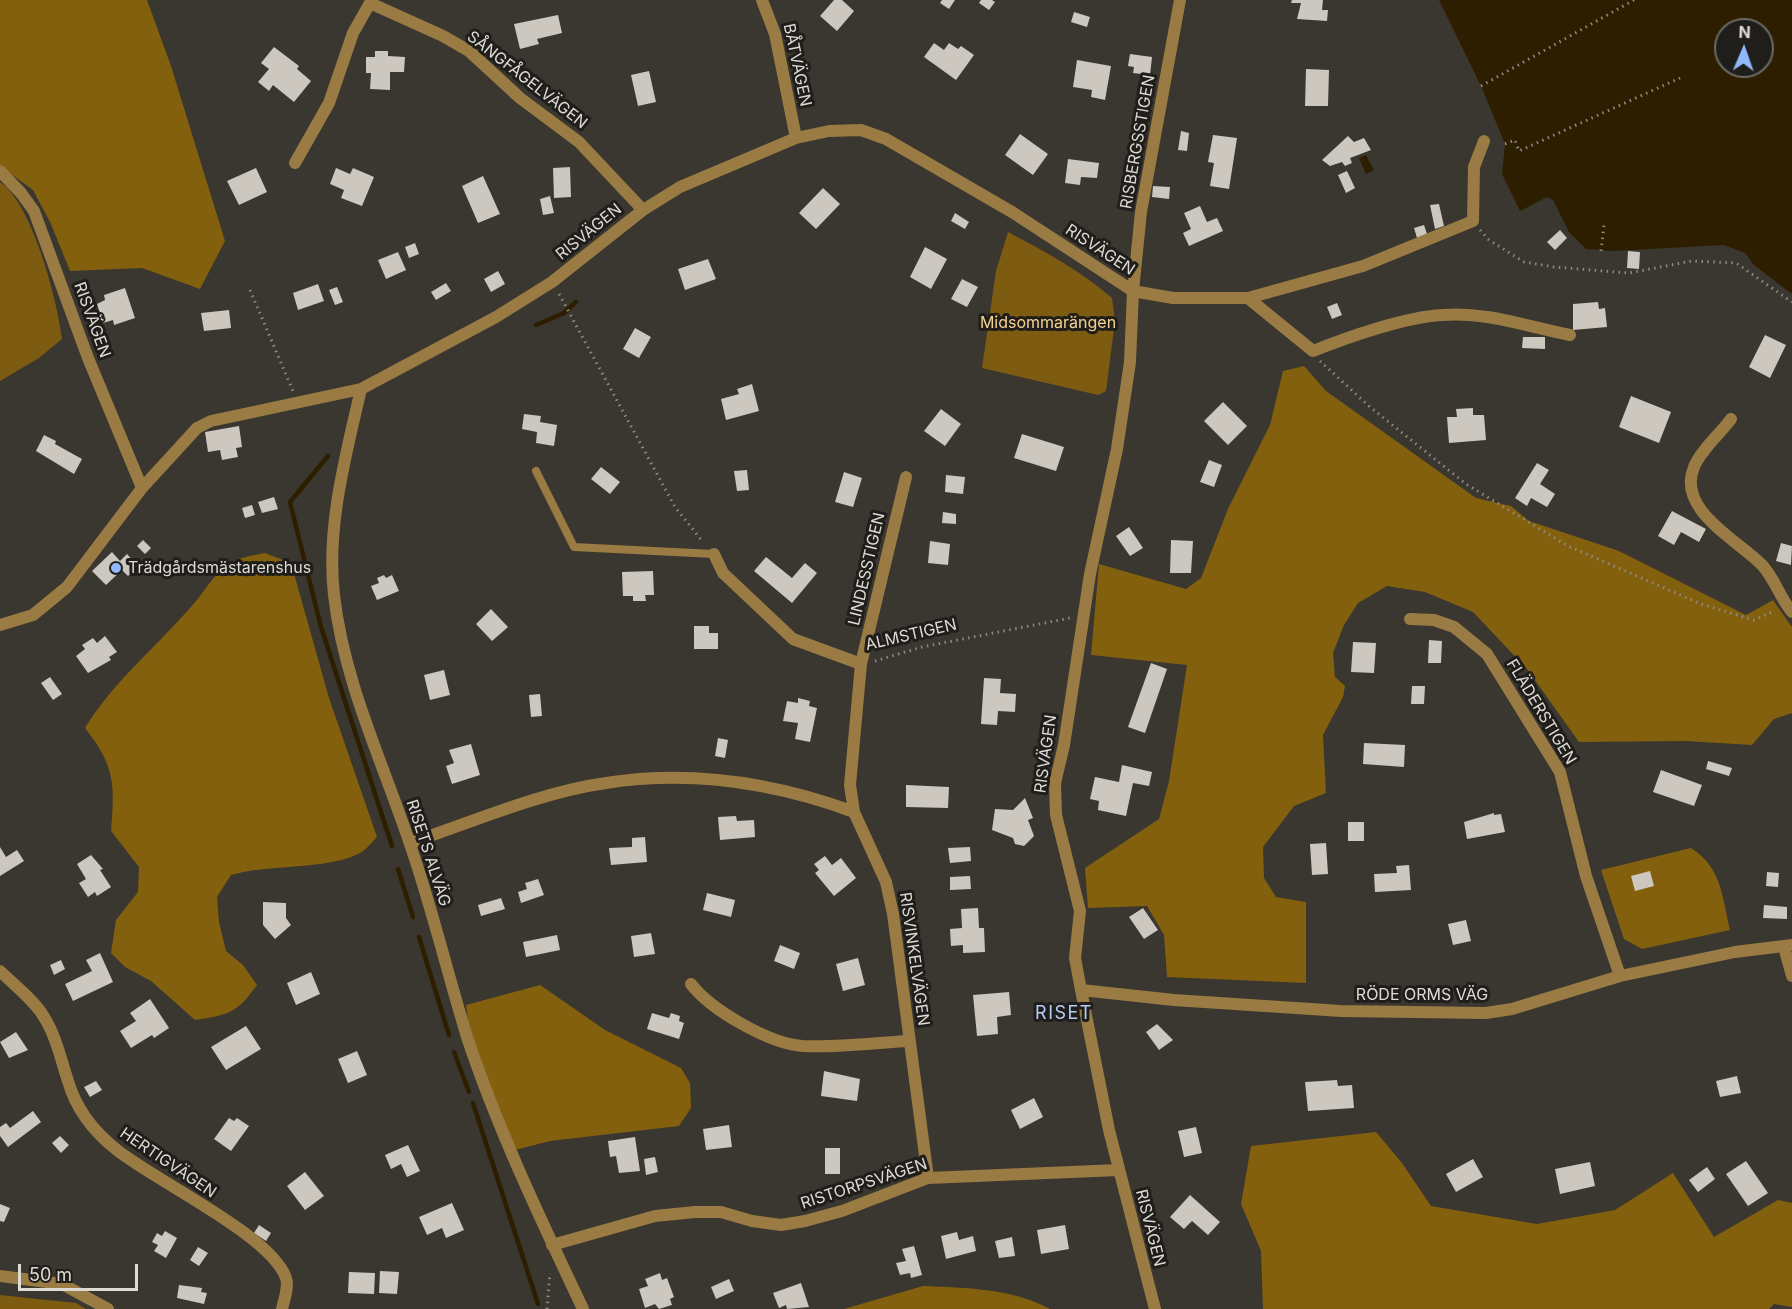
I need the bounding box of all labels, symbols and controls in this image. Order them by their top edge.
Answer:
north arrow [1714,18,1774,78]
street label: BÅTVÄGEN [779,22,815,108]
text: N [1738,22,1751,42]
street label: SÅNGFÅGELVÄGEN [463,27,591,133]
street label: RISBERGSSTIGEN [1117,73,1159,211]
street label: RISVÄGEN [552,200,626,264]
street label: RISVÄGEN [1062,220,1138,280]
street label: RISVÄGEN [69,280,115,360]
park label: Midsommarängen [980,313,1116,333]
street label: LINDESSTIGEN [845,511,889,627]
place label: Trädgårdsmästarenshus [128,558,311,578]
marker: Trädgårdsmästarenshus [109,561,123,575]
street label: ALMSTIGEN [864,615,958,655]
street label: FLÄDERSTIGEN [1502,656,1580,768]
street label: RISVÄGEN [1031,714,1061,794]
street label: RISETS ALVÄG [402,797,454,909]
street label: RISVINKELVÄGEN [895,891,933,1027]
street label: RÖDE ORMS VÄG [1356,985,1488,1005]
district label: RISET [1035,1003,1093,1025]
street label: HERTIGVÄGEN [116,1124,220,1202]
street label: RISTORPSVÄGEN [798,1155,930,1213]
street label: RISVÄGEN [1131,1187,1169,1269]
scale bar [21,1252,141,1290]
text: 50 m [29,1264,72,1285]

